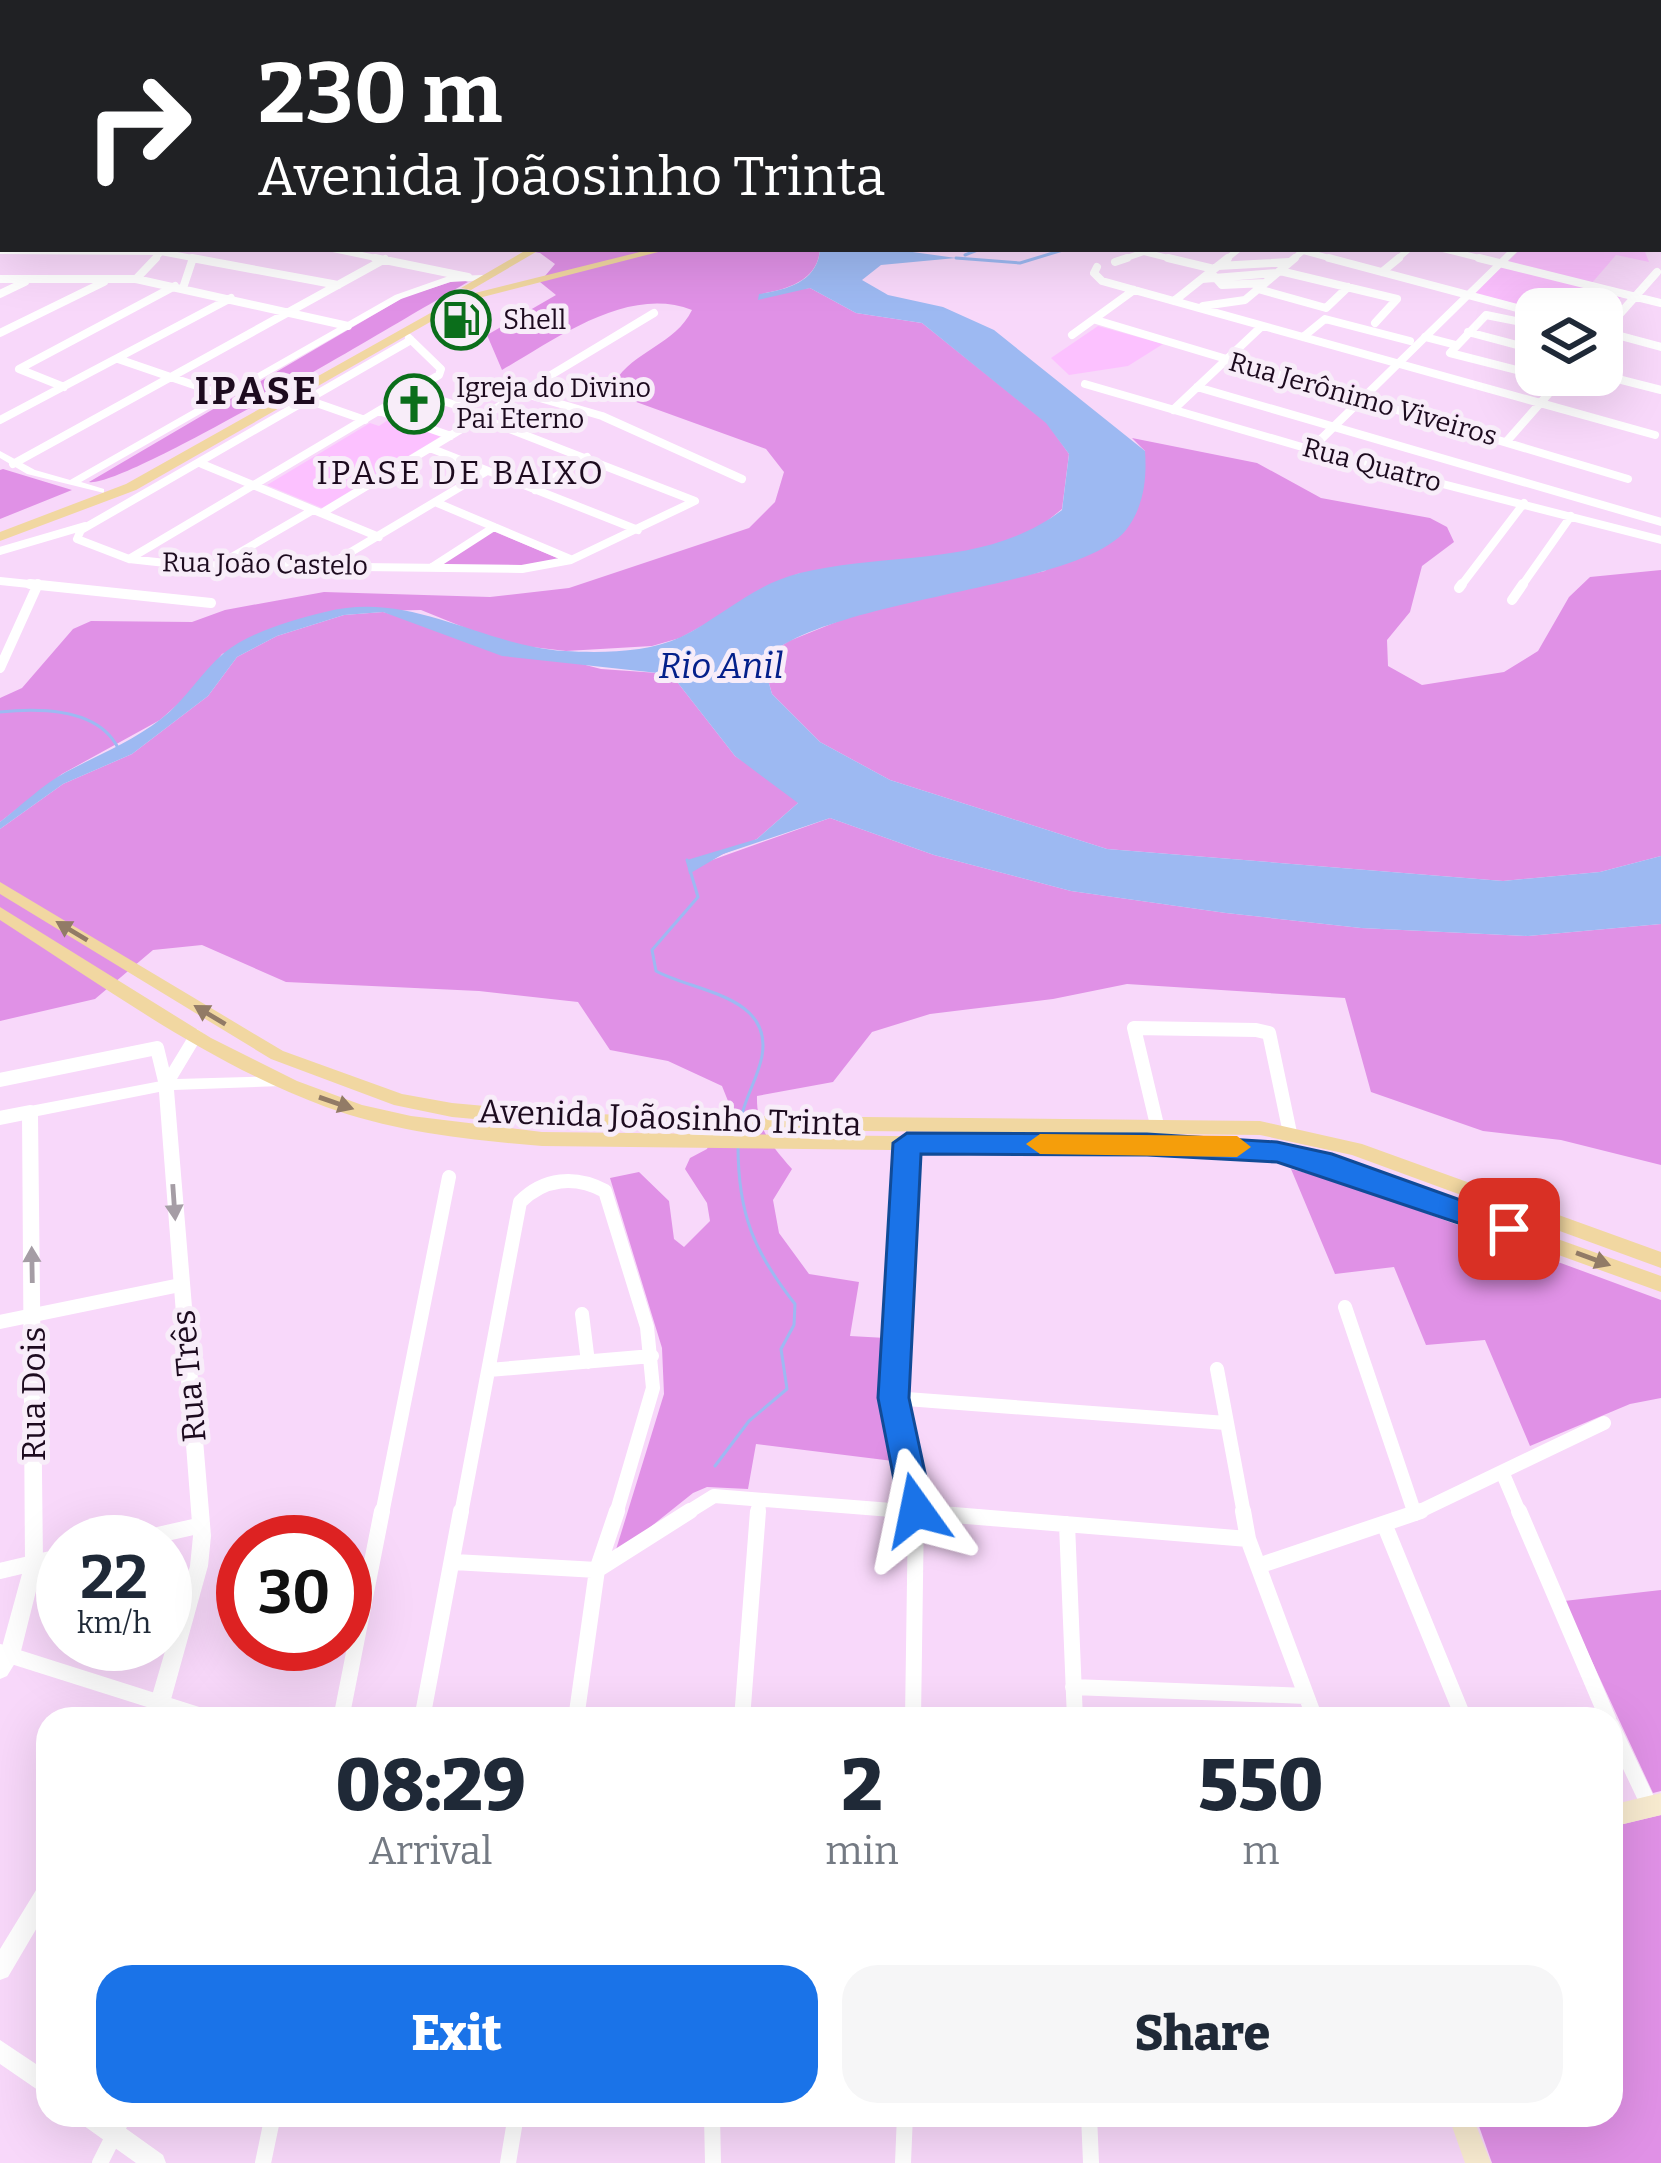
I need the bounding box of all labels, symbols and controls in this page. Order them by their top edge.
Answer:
text: 230 m [258,43,502,144]
icon: right [60,48,216,204]
text: Avenida Joãosinho Trinta [258,145,885,209]
map controls [1515,288,1623,396]
button: layers [1515,288,1623,396]
fuel station icon: Shell [430,289,492,351]
place label: Shell [503,304,567,336]
street label: Rua Jerônimo Viveiros [1225,345,1501,453]
district label: IPASE [195,368,319,414]
place label: Igreja do Divino Pai Eterno [456,372,651,435]
church icon: Igreja do Divino Pai Eterno [383,373,445,435]
street label: Rua Quatro [1299,431,1445,499]
district label: IPASE DE BAIXO [316,453,606,493]
street label: Rua João Castelo [162,546,368,582]
water label: Rio Anil [659,644,783,688]
one-way arrow [55,921,89,942]
one-way arrow [193,1005,227,1026]
street label: Avenida Joãosinho Trinta [478,1091,862,1145]
one-way arrow [318,1095,354,1113]
pin [1458,1178,1560,1280]
one-way arrow [164,1184,183,1221]
icon: arrive [1476,1196,1542,1262]
one-way arrow [22,1245,42,1283]
one-way arrow [1575,1251,1611,1270]
street label: Rua Três [163,1308,215,1444]
street label: Rua Dois [14,1327,54,1461]
position arrow [853,1447,979,1573]
speed limit sign: 30 [216,1515,372,1671]
text: 22 [80,1542,148,1614]
text: km/h [77,1605,151,1641]
text: 08:29 [336,1743,526,1829]
text: 2 [841,1743,883,1829]
text: 550 [1198,1743,1323,1829]
text: Arrival [369,1828,492,1874]
text: min [825,1828,899,1874]
text: m [1242,1828,1280,1874]
button: Exit [96,1965,818,2103]
button: Share [842,1965,1563,2103]

